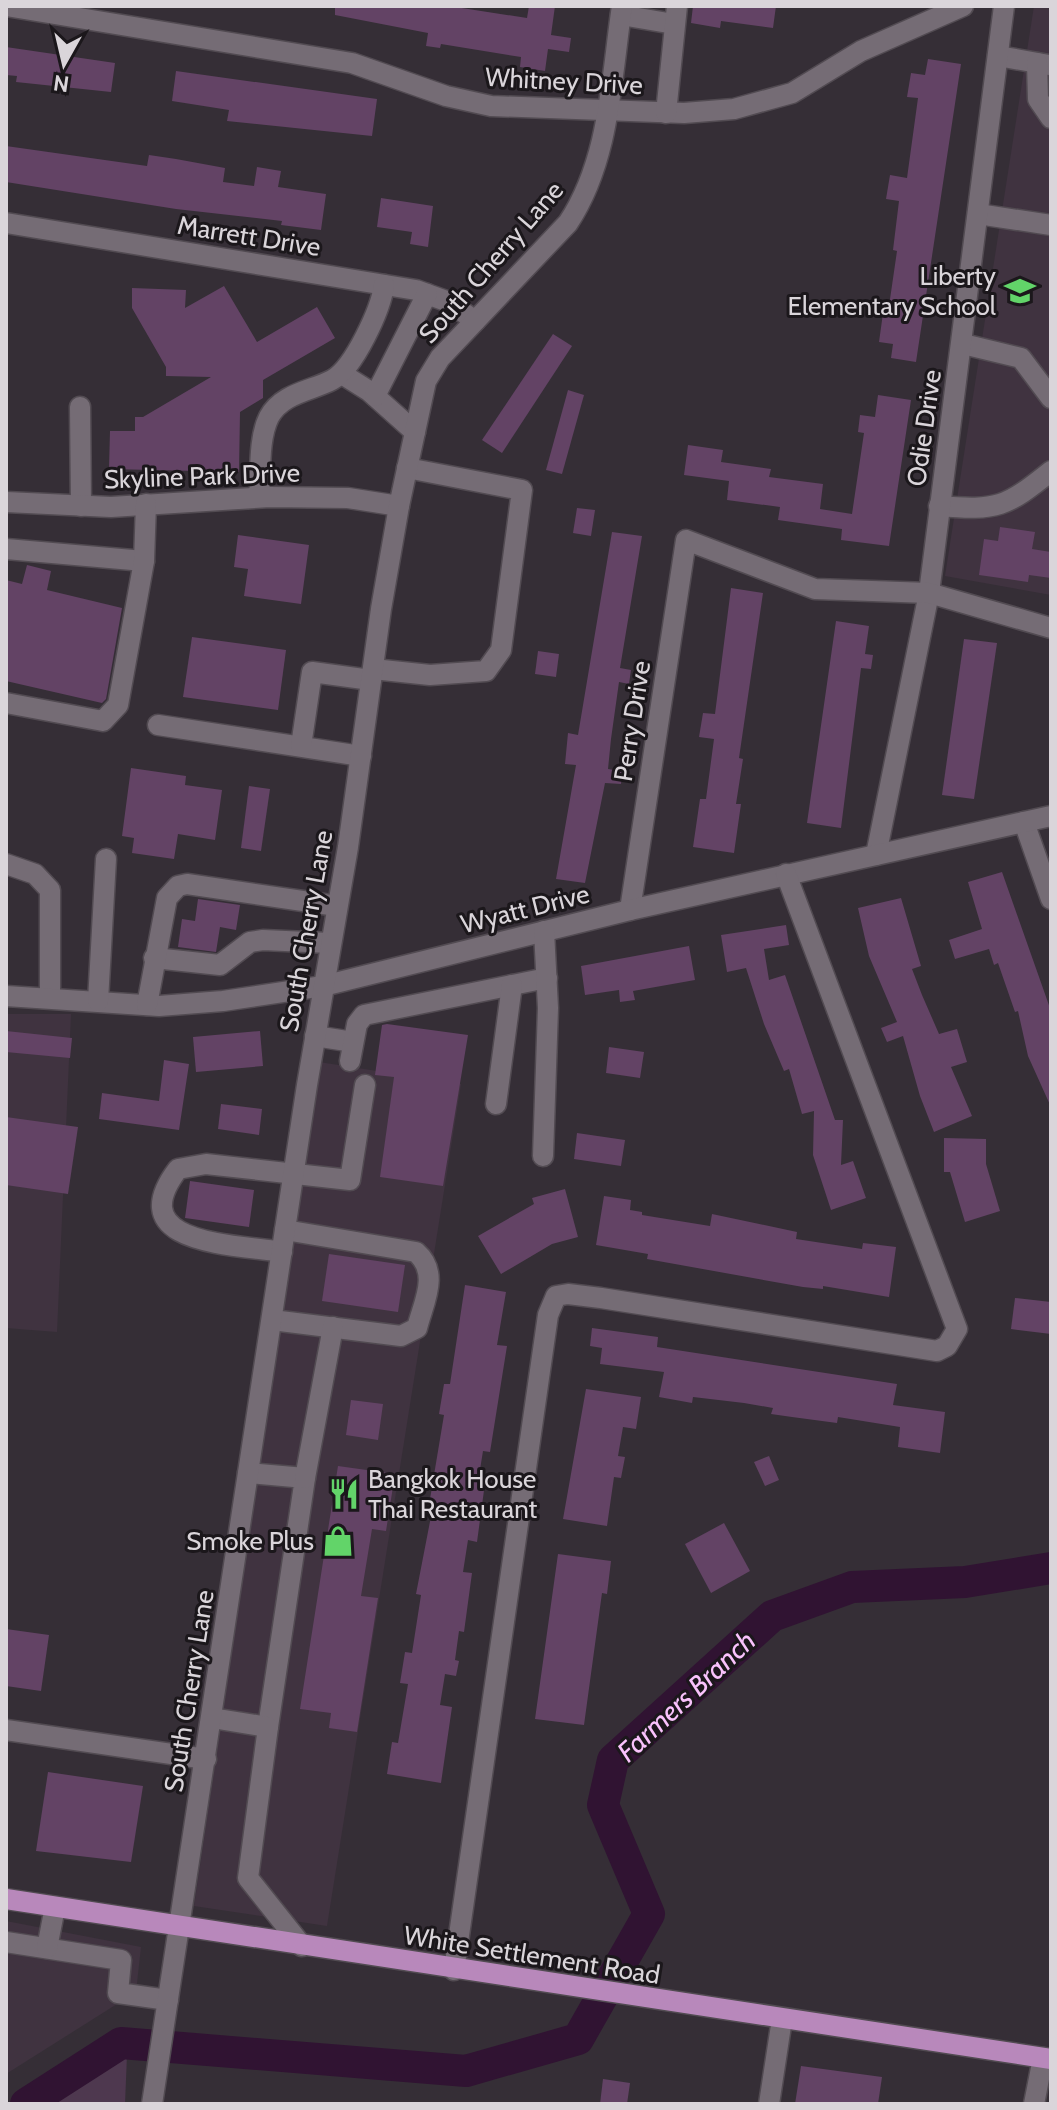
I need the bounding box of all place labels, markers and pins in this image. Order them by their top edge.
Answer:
place label: Liberty Elementary School [788,260,996,322]
school or university icon: Liberty Elementary School [1003,274,1037,308]
place label: Bangkok House Thai Restaurant [368,1463,538,1525]
restaurant icon: Bangkok House Thai Restaurant [327,1477,361,1511]
shop icon: Smoke Plus [321,1524,355,1558]
place label: Smoke Plus [186,1525,314,1557]

